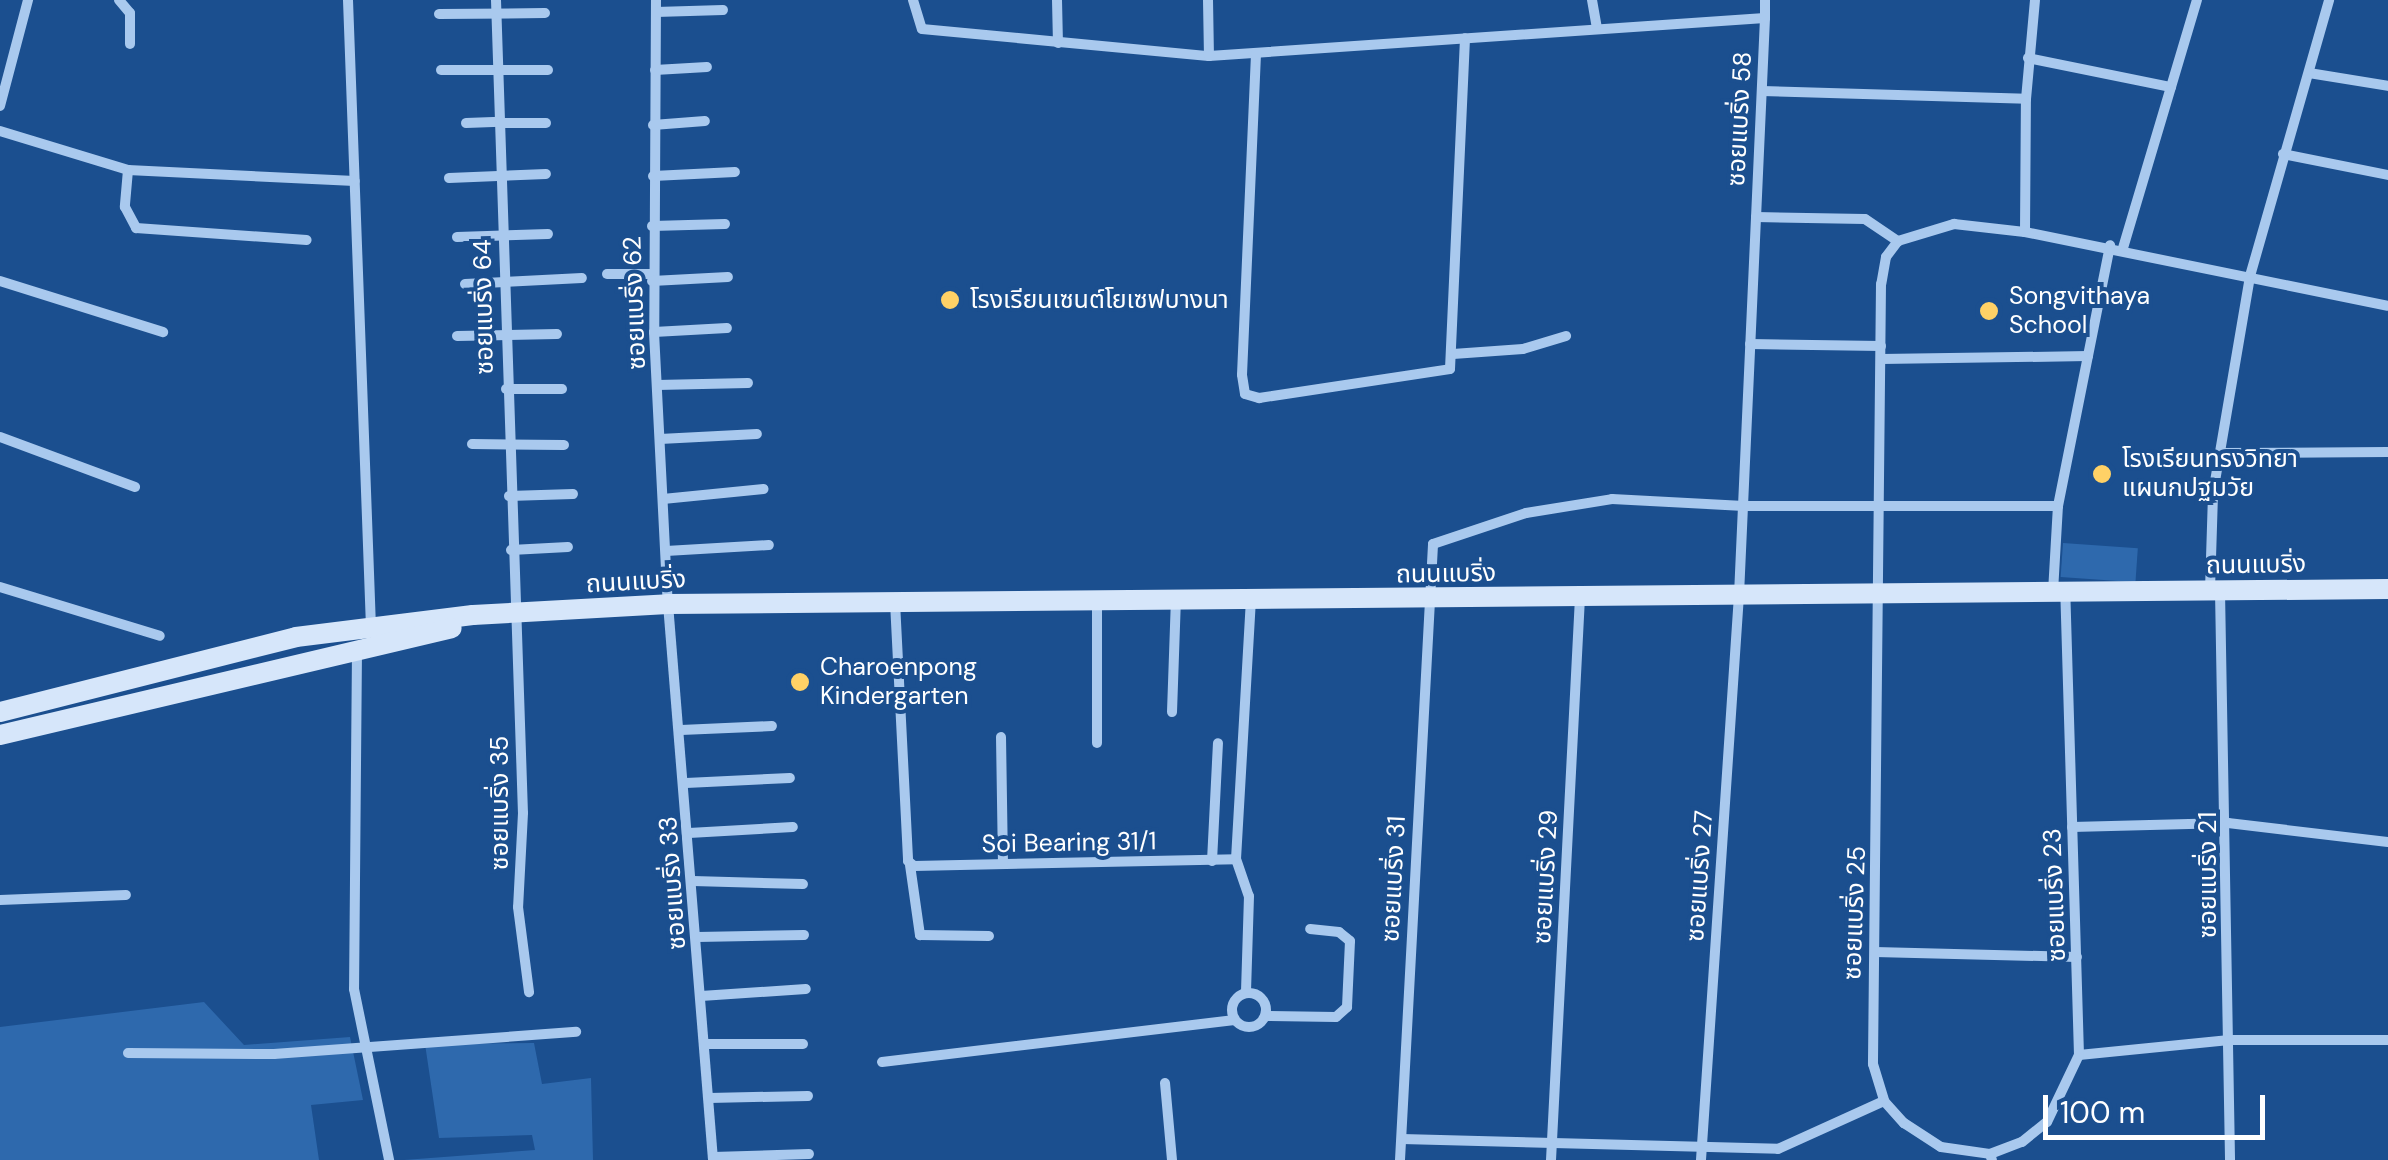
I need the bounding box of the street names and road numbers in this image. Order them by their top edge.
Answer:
street label: ซอยแบริ่ง 58 [1721,51,1759,187]
street label: ซอยแบริ่ง 62 [618,236,652,370]
street label: ซอยแบริ่ง 64 [468,239,500,375]
street label: ถนนแบริ่ง [2206,549,2306,581]
street label: ถนนแบริ่ง [1396,558,1496,590]
street label: ถนนแบริ่ง [585,564,687,600]
street label: ซอยแบริ่ง 35 [485,736,515,870]
street label: ซอยแบริ่ง 29 [1528,809,1564,945]
street label: ซอยแบริ่ง 27 [1680,809,1720,943]
street label: ซอยแบริ่ง 21 [2193,812,2223,938]
street label: ซอยแบริ่ง 33 [653,815,693,951]
street label: ซอยแบริ่ง 31 [1376,815,1412,943]
street label: Soi Bearing 31/1 [981,826,1157,860]
street label: ซอยแบริ่ง 23 [2038,828,2072,962]
street label: ซอยแบริ่ง 25 [1838,845,1872,981]

